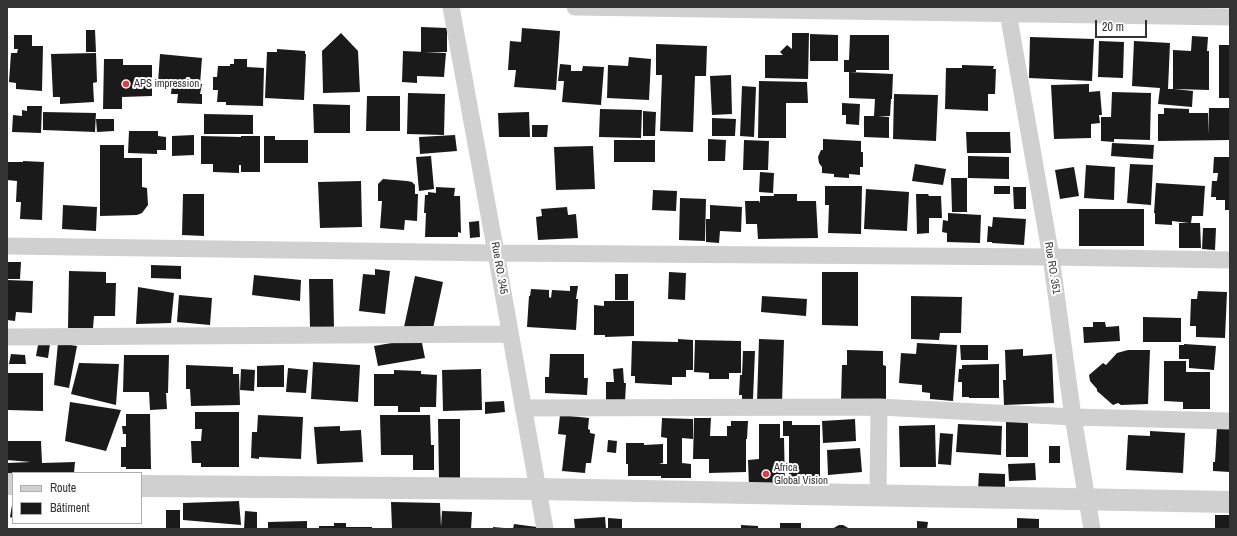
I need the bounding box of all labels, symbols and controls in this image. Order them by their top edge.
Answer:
scale bar [1097,12,1149,38]
text: 20 m [1102,19,1124,35]
place label: APS impression [134,77,199,91]
marker: APS impression [121,79,131,89]
street label: Rue RO. 345 [488,241,510,295]
street label: Rue RO. 351 [1041,241,1063,295]
place label: Africa Global Vision [774,461,828,487]
marker: Africa Global Vision [761,469,771,479]
legend [12,472,142,524]
text: Route [50,480,76,496]
text: Bâtiment [50,500,89,516]

